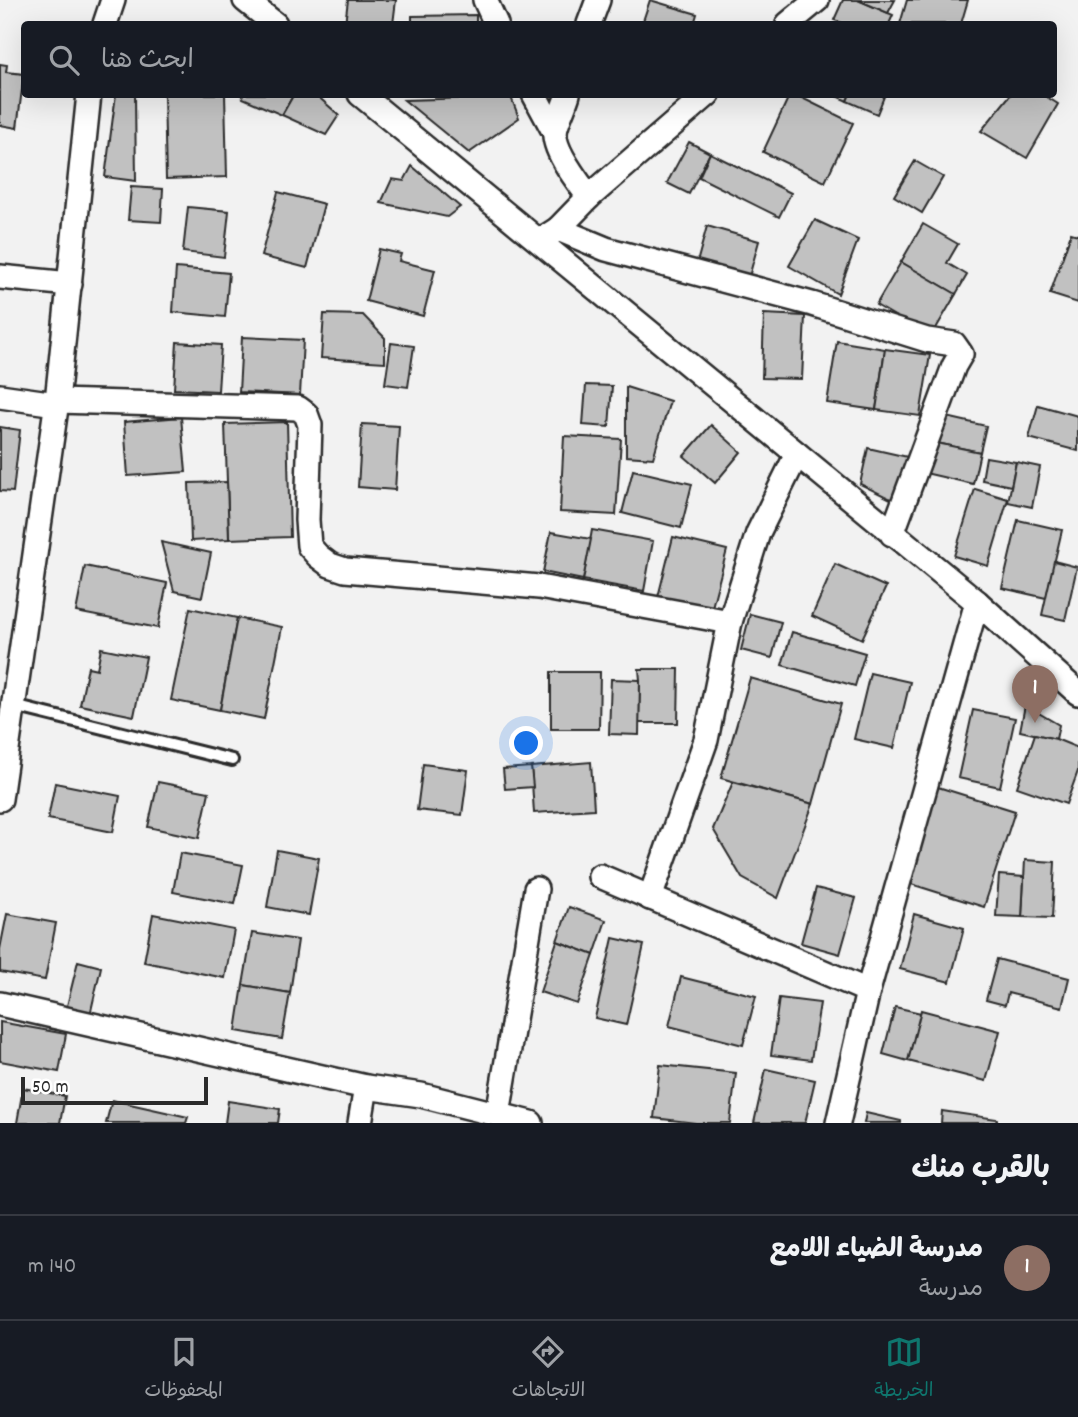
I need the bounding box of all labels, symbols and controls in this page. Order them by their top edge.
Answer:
search box [21,21,1057,98]
icon: search [45,41,83,79]
text: ابحث هنا [101,43,194,80]
pin: 1 [1012,665,1058,723]
your location [509,726,543,760]
scale bar [21,1074,208,1106]
text: 50 m [32,1075,69,1102]
text: بالقرب منك [912,1150,1050,1193]
text: مدرسة الضياء اللامع [769,1232,983,1269]
text: 140 m [28,1251,76,1284]
text: 1 [1024,1251,1030,1284]
text: مدرسة [919,1274,983,1307]
tab: المحفوظات [145,1333,223,1406]
tab: الاتجاهات [512,1333,585,1406]
tab: الخريطة [874,1333,933,1406]

